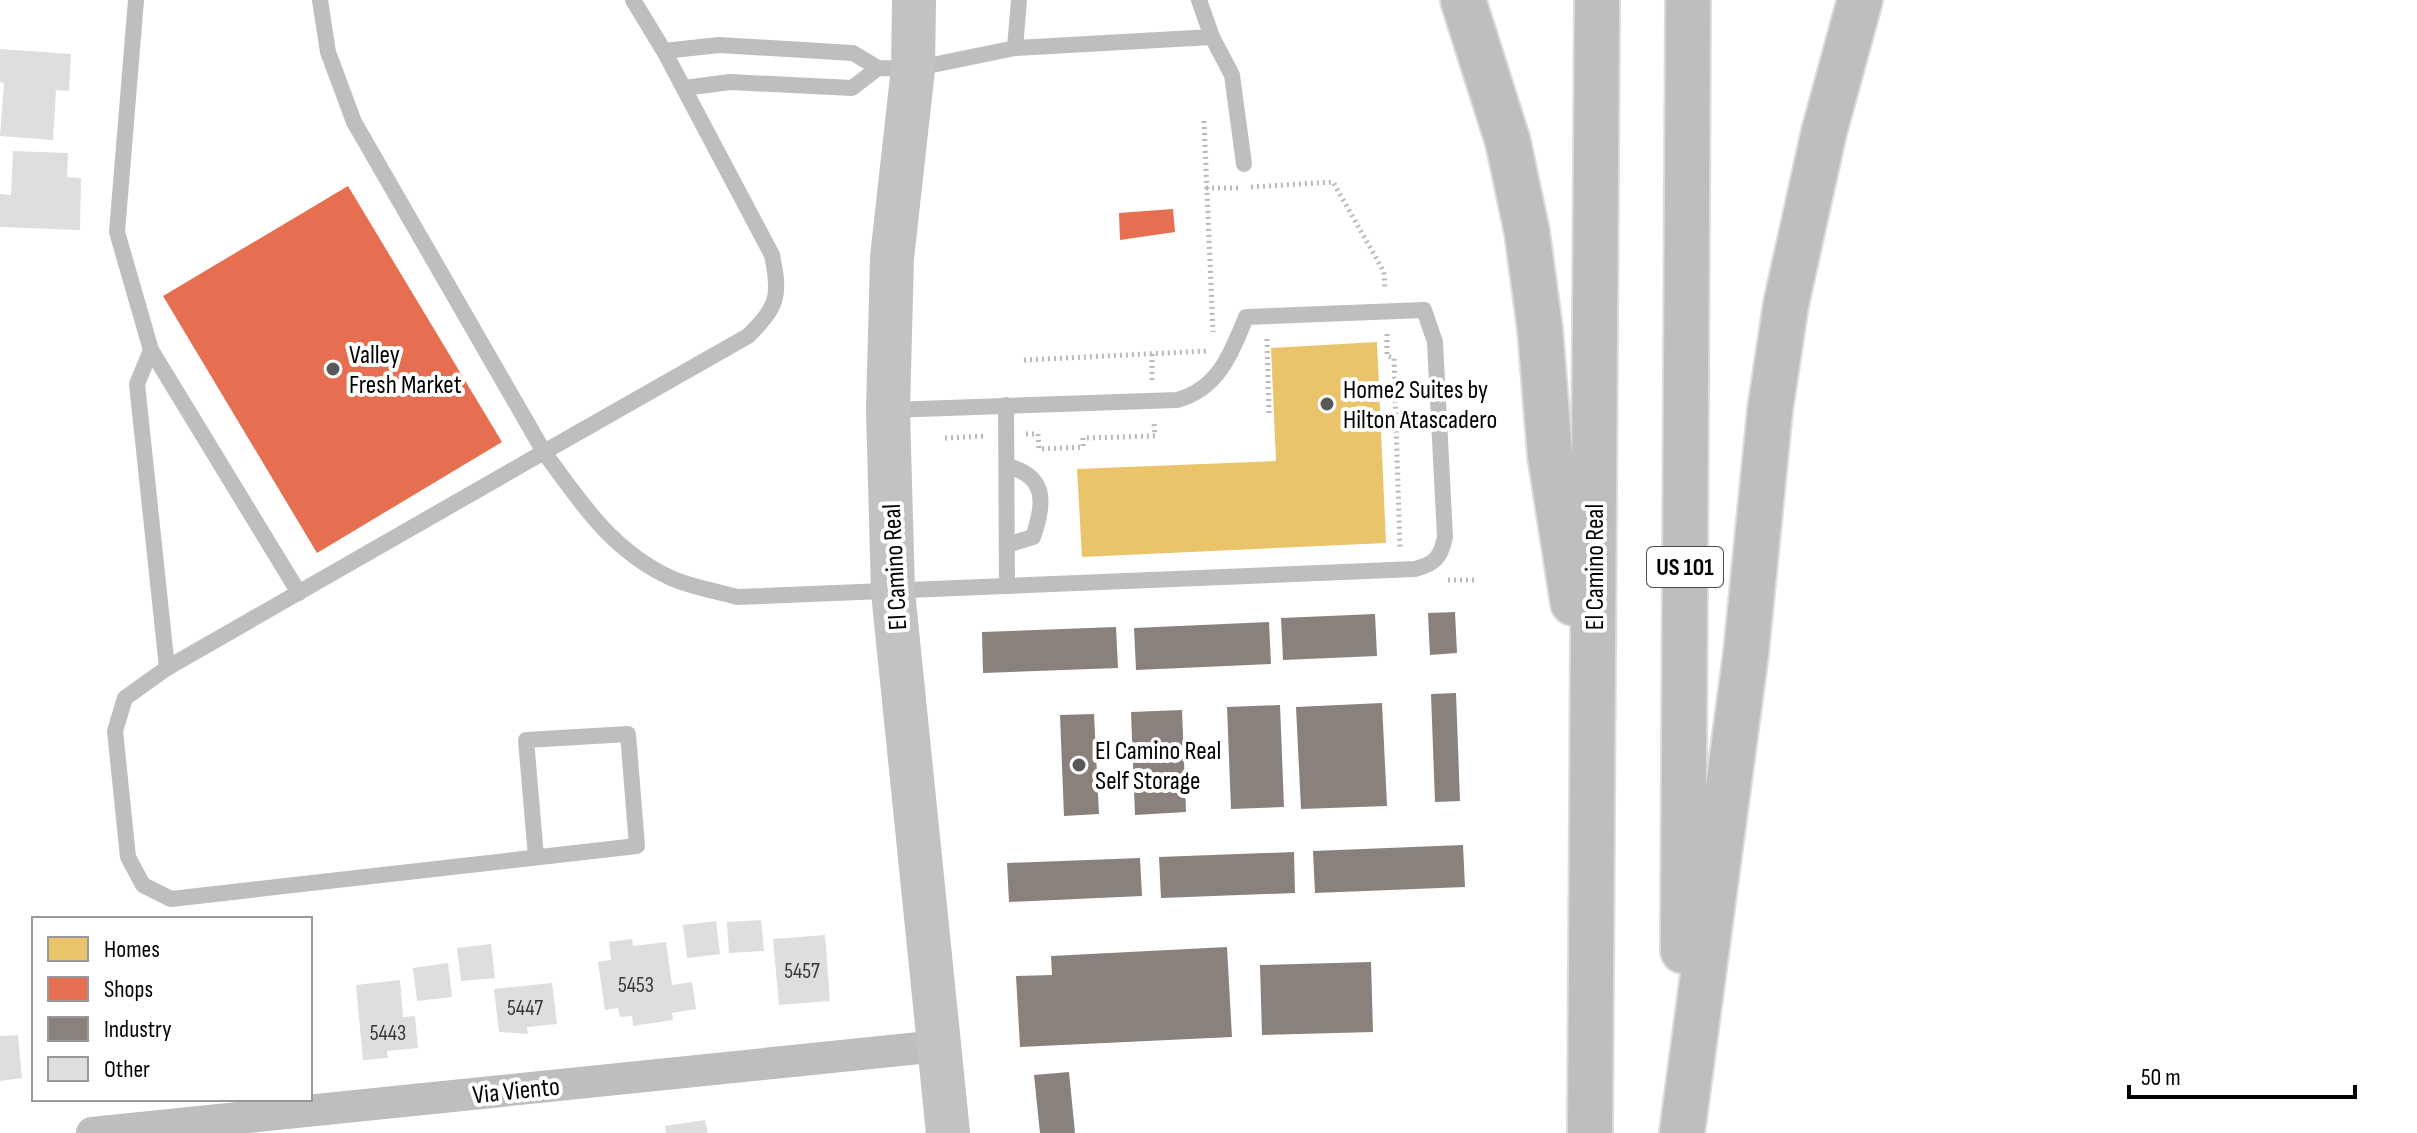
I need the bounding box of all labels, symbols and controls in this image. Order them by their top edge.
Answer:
place label: Valley Fresh Market [349,340,462,401]
marker: Valley Fresh Market [324,360,342,378]
place label: Home2 Suites by Hilton Atascadero [1343,375,1497,436]
marker: Home2 Suites by Hilton Atascadero [1318,395,1336,413]
street label: El Camino Real [877,503,914,631]
street label: El Camino Real [1580,504,1611,630]
road number: US 101 [1647,547,1723,587]
place label: El Camino Real Self Storage [1095,736,1221,797]
marker: El Camino Real Self Storage [1070,756,1088,774]
legend [32,917,312,1101]
text: Homes [104,935,160,964]
house number: 5457 [784,958,820,985]
house number: 5453 [618,972,654,999]
text: Shops [104,975,153,1004]
house number: 5447 [507,995,543,1022]
text: Industry [104,1015,171,1044]
house number: 5443 [370,1020,406,1047]
scale bar [2129,1049,2355,1099]
text: Other [104,1055,150,1084]
text: 50 m [2141,1063,2181,1092]
street label: Via Viento [471,1072,561,1111]

